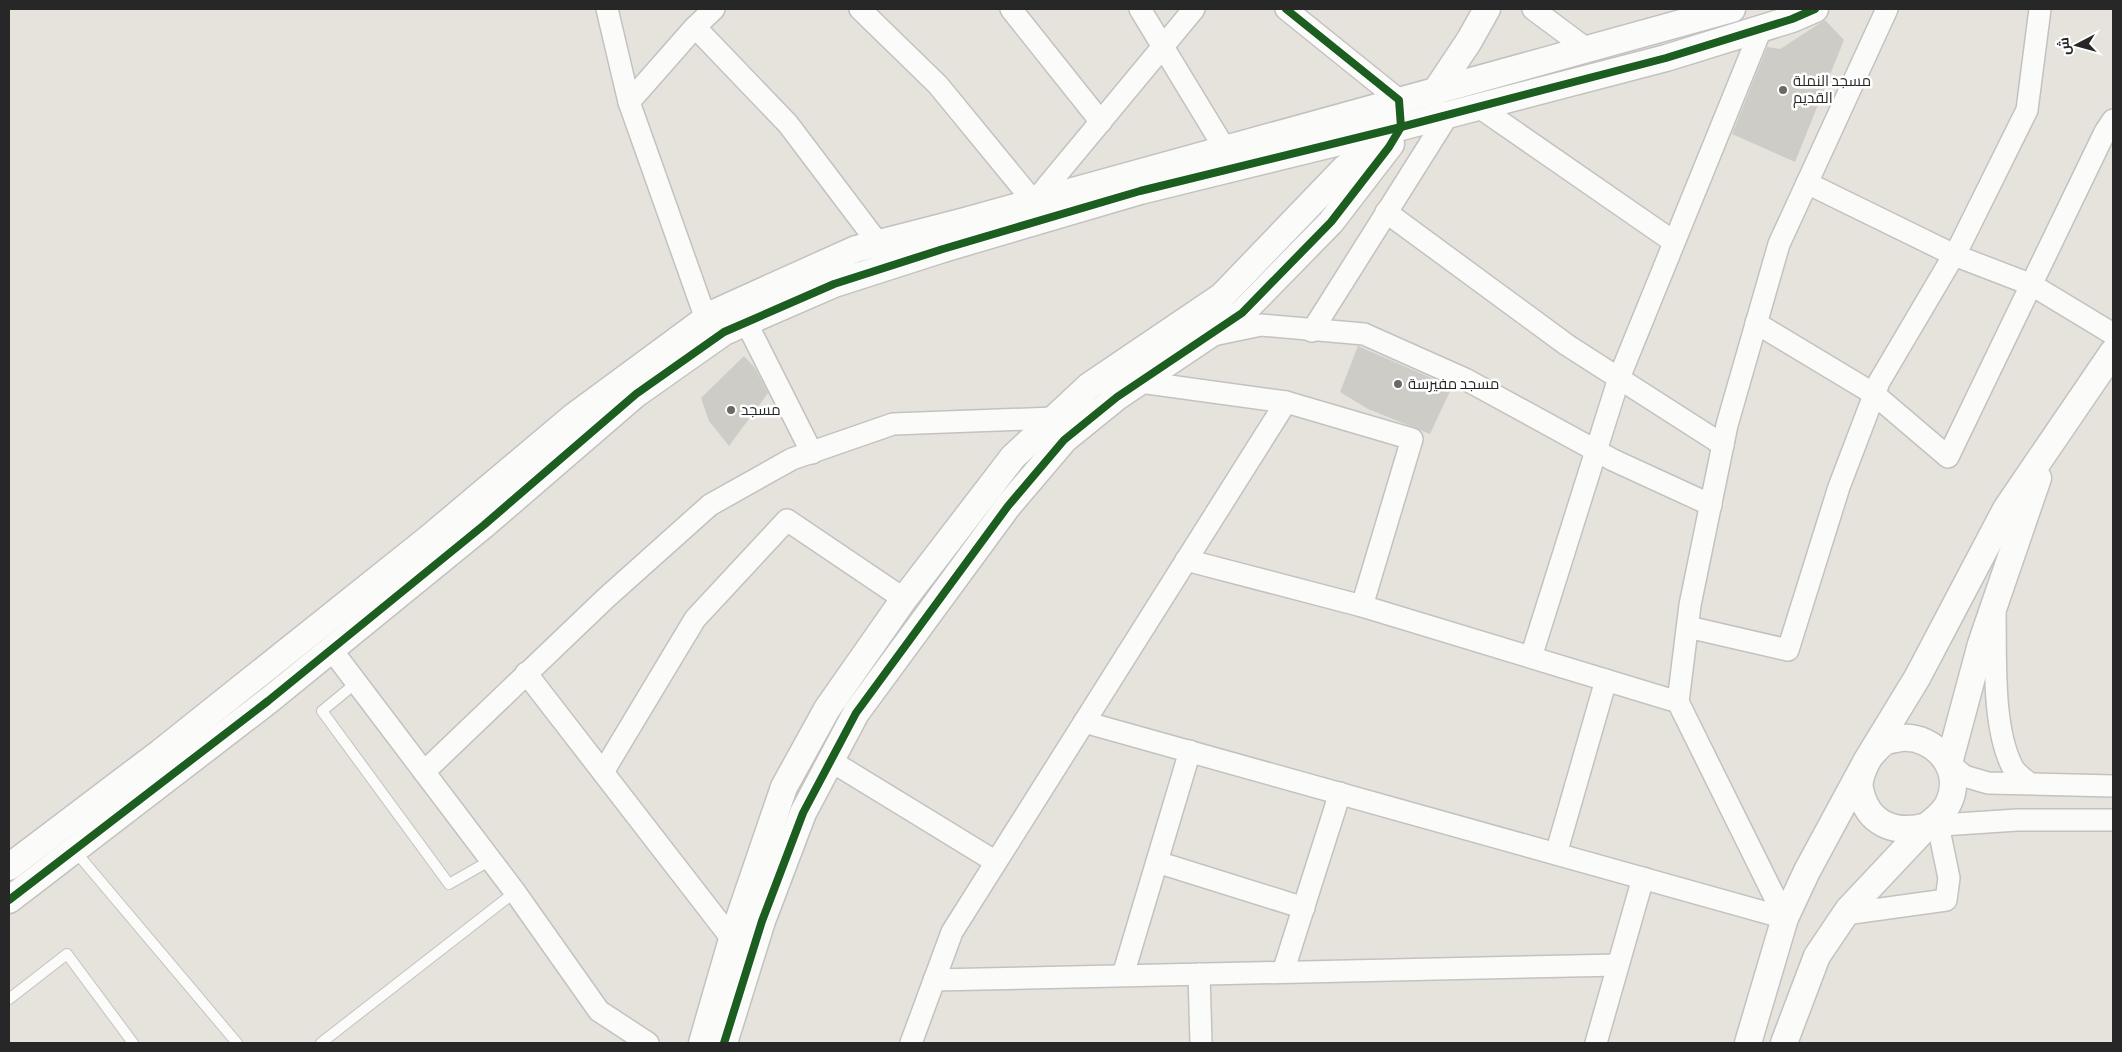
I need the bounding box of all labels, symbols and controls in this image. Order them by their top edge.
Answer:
north arrow [2052,20,2102,70]
text: ش [2055,36,2074,56]
place label: مسجد النملة القديم [1793,74,1871,108]
marker: مسجد النملة القديم [1777,84,1789,96]
place label: مسجد مفيرسة [1408,377,1499,393]
marker: مسجد مفيرسة [1392,378,1404,390]
place label: مسجد [741,403,781,418]
marker: مسجد [725,404,737,416]

